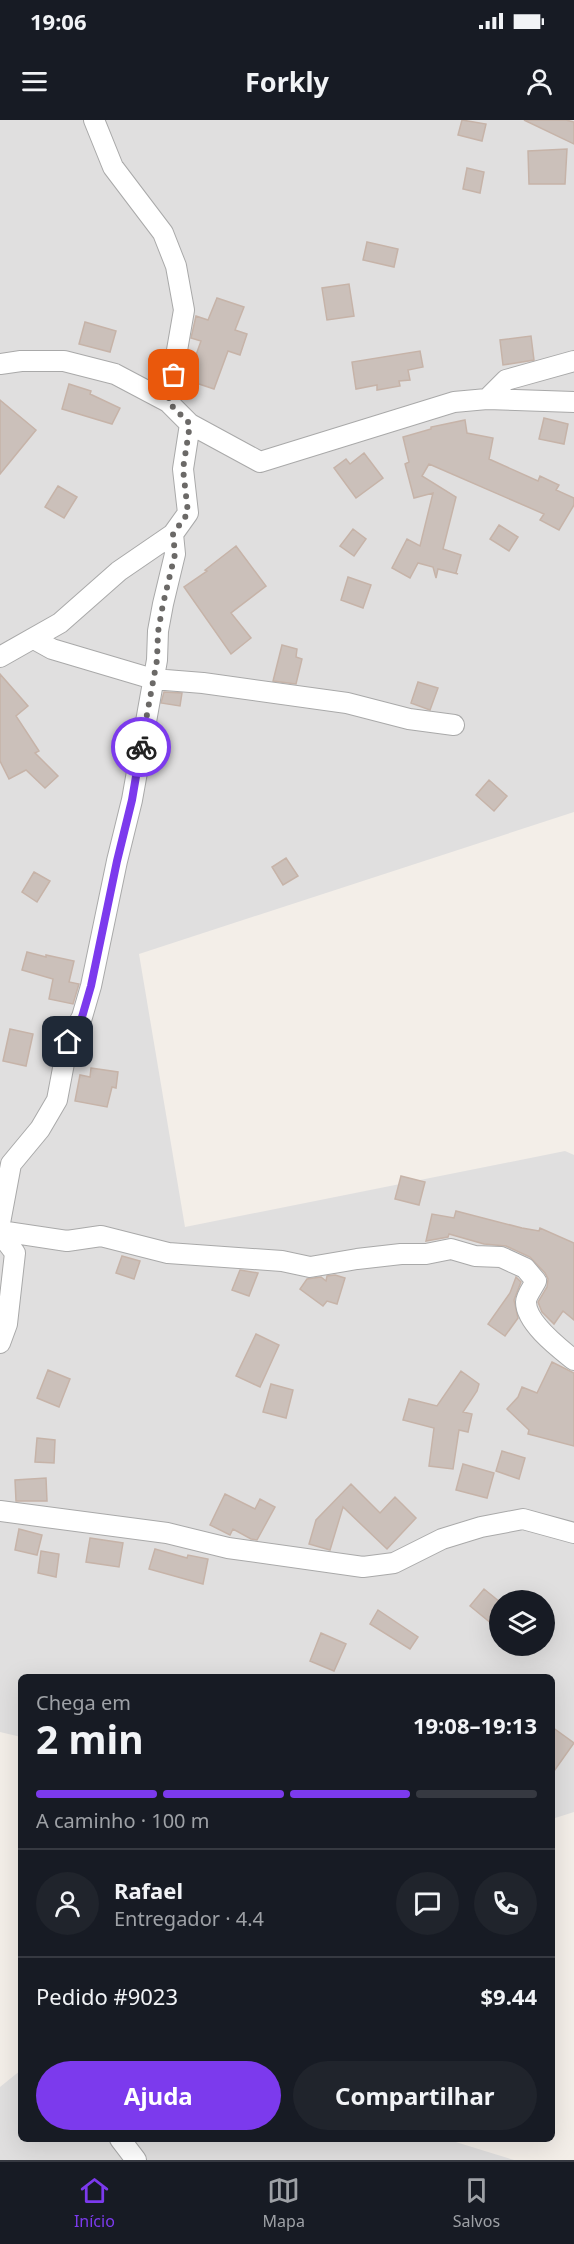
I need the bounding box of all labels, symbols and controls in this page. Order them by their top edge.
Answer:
text: 19:06 [30,6,87,36]
text: Forkly [245,63,329,100]
icon: menu [18,65,51,98]
icon: person [523,65,556,98]
pin [148,349,199,400]
icon: bag [157,358,190,391]
courier [111,717,171,777]
icon: bike [125,731,158,764]
pin [42,1016,93,1067]
icon: home [51,1025,84,1058]
map controls [489,1590,555,1656]
button: layers [489,1590,555,1656]
text: Chega em [36,1689,131,1716]
text: 19:08–19:13 [413,1710,537,1740]
text: 2 min [36,1712,143,1765]
text: A caminho · 100 m [36,1807,209,1834]
button: person [36,1872,99,1935]
button: chat [396,1872,459,1935]
button: phone [474,1872,537,1935]
text: Rafael [114,1875,183,1905]
text: Entregador · 4.4 [114,1905,264,1932]
text: Pedido #9023 [36,1981,178,2011]
text: $9.44 [480,1981,537,2011]
button: Ajuda [36,2061,281,2130]
button: Compartilhar [293,2061,537,2130]
tab: Início [74,2174,115,2232]
tab: Mapa [263,2174,305,2232]
tab: Salvos [453,2174,500,2232]

